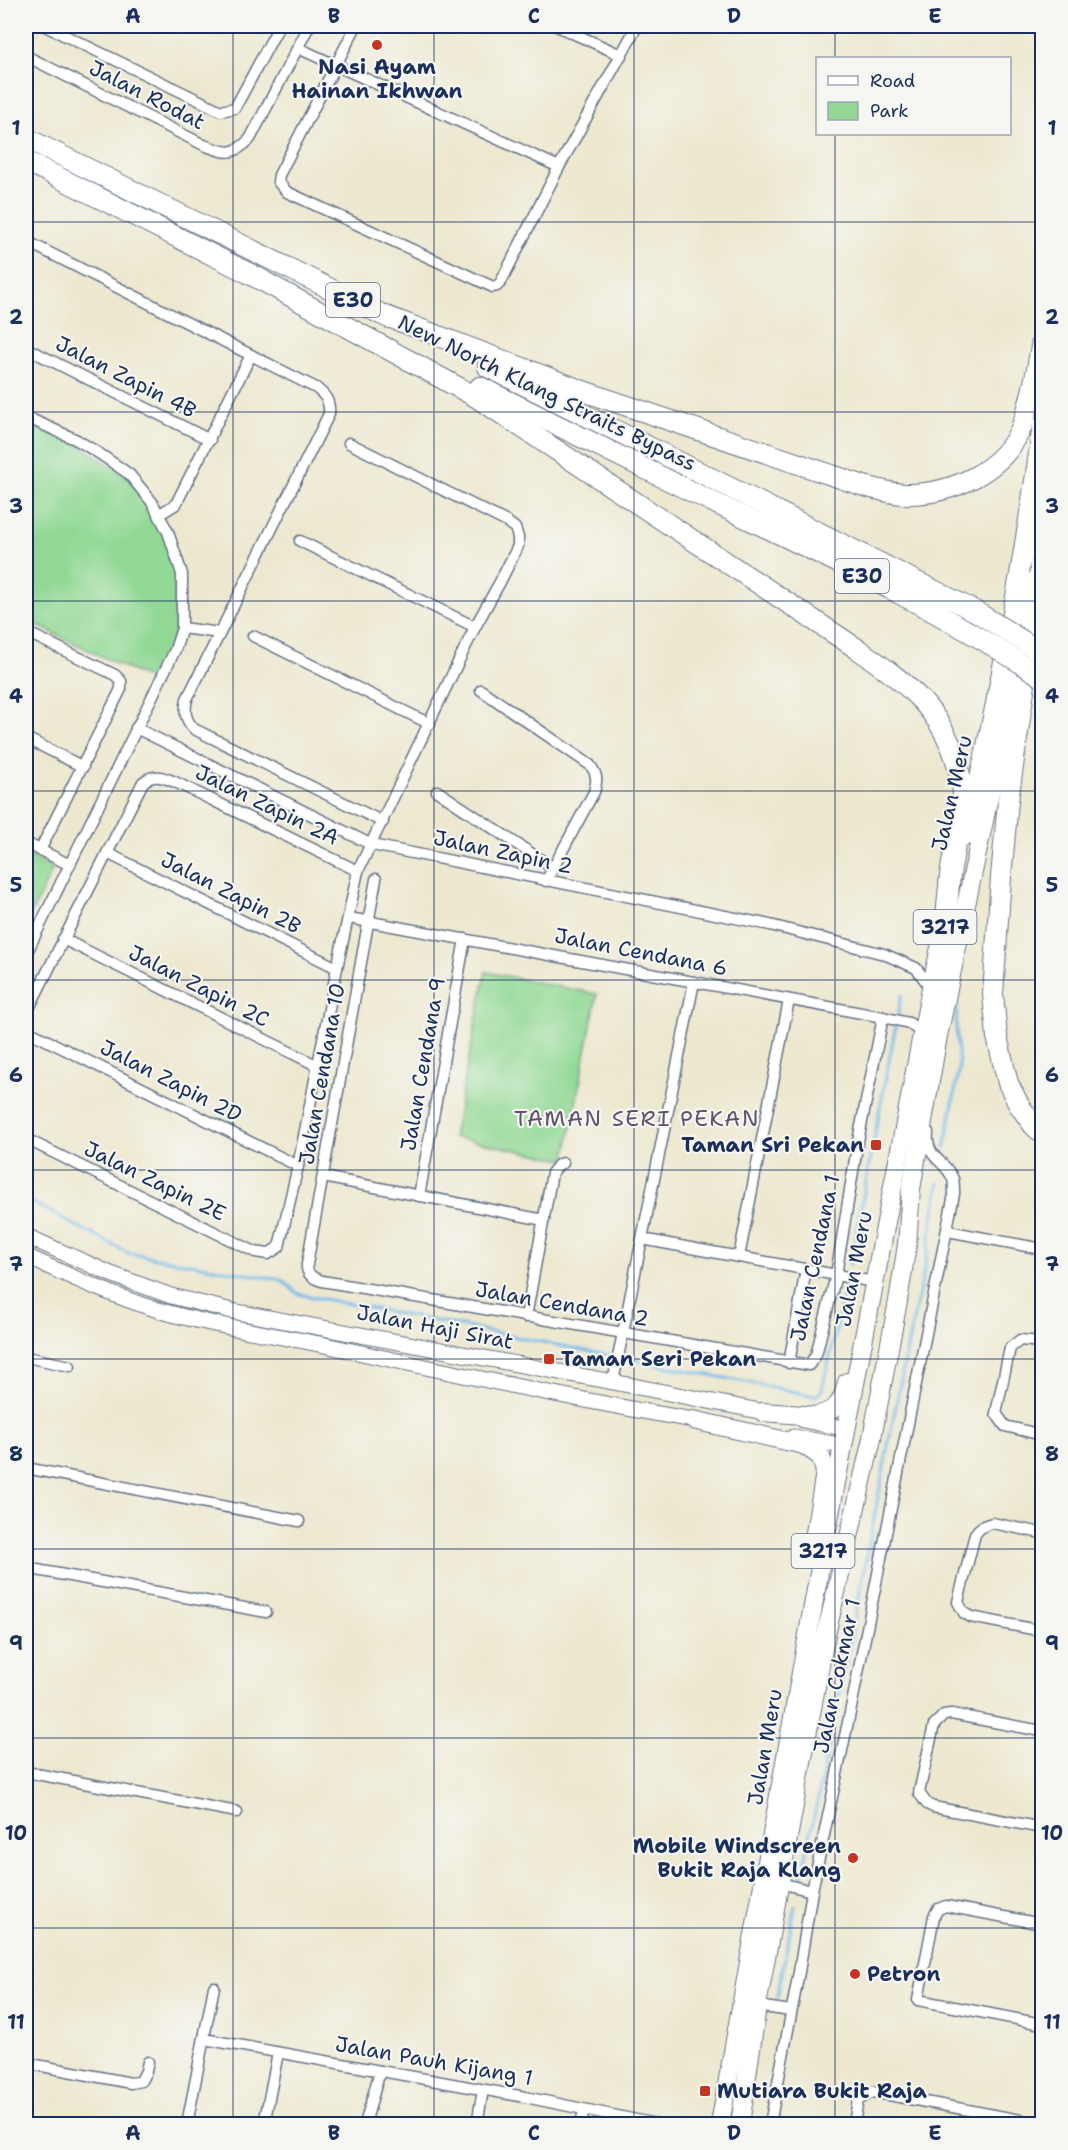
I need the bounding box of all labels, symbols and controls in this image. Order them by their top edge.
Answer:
text: A [125,3,141,29]
text: B [328,3,340,29]
text: C [528,3,540,29]
text: D [727,3,741,29]
text: E [928,3,942,29]
marker: Nasi Ayam Hainan Ikhwan [370,38,384,52]
place label: Nasi Ayam Hainan Ikhwan [292,53,462,105]
street label: Jalan Rodat [84,54,210,136]
legend [816,57,1011,135]
text: Road [870,69,915,93]
text: Park [870,99,909,123]
text: 1 [11,115,21,141]
text: 1 [1047,115,1057,141]
road number: E30 [326,283,380,317]
text: 2 [9,304,23,330]
text: 2 [1045,304,1059,330]
street label: New North Klang Straits Bypass [393,308,701,478]
street label: Jalan Zapin 4B [51,329,201,425]
text: 3 [9,493,23,519]
text: 3 [1045,493,1059,519]
road number: E30 [835,559,889,593]
text: 4 [9,683,23,709]
text: 4 [1045,683,1059,709]
street label: Jalan Meru [925,733,979,853]
street label: Jalan Zapin 2A [191,758,343,852]
street label: Jalan Zapin 2 [431,824,575,880]
street label: Jalan Zapin 2B [156,846,306,940]
text: 5 [10,872,22,898]
text: 5 [1046,872,1058,898]
road number: 3217 [914,910,976,944]
street label: Jalan Cendana 6 [552,921,730,983]
street label: Jalan Zapin 2C [124,939,274,1033]
street label: Jalan Cendana 9 [394,975,452,1153]
street label: Jalan Cendana 10 [292,981,352,1167]
street label: Jalan Zapin 2D [95,1033,247,1129]
text: 6 [9,1062,23,1088]
text: 6 [1045,1062,1059,1088]
district label: TAMAN SERI PEKAN [514,1104,760,1133]
place label: Taman Sri Pekan [681,1131,864,1159]
street label: Jalan Zapin 2E [79,1135,231,1227]
marker: Taman Sri Pekan [869,1138,883,1152]
street label: Jalan Cendana 1 [784,1172,846,1344]
street label: Jalan Meru [829,1209,879,1329]
text: 7 [9,1251,23,1277]
text: 7 [1045,1251,1059,1277]
street label: Jalan Cendana 2 [473,1275,651,1333]
street label: Jalan Haji Sirat [354,1298,516,1356]
place label: Taman Seri Pekan [561,1345,756,1373]
marker: Taman Seri Pekan [542,1352,556,1366]
text: 8 [9,1441,23,1467]
text: 8 [1045,1441,1059,1467]
road number: 3217 [792,1534,854,1568]
street label: Jalan Cokmar 1 [807,1596,867,1756]
text: 9 [9,1630,23,1656]
text: 9 [1045,1630,1059,1656]
street label: Jalan Meru [741,1687,789,1807]
text: 10 [5,1820,27,1846]
text: 10 [1041,1820,1063,1846]
place label: Mobile Windscreen Bukit Raja Klang [633,1832,841,1884]
marker: Mobile Windscreen Bukit Raja Klang [846,1851,860,1865]
place label: Petron [867,1960,940,1988]
marker: Petron [848,1967,862,1981]
text: 11 [7,2009,25,2035]
text: 11 [1043,2009,1061,2035]
street label: Jalan Pauh Kijang 1 [333,2030,535,2092]
place label: Mutiara Bukit Raja [717,2077,927,2105]
marker: Mutiara Bukit Raja [698,2084,712,2098]
text: A [125,2120,141,2146]
text: B [328,2120,340,2146]
text: C [528,2120,540,2146]
text: D [727,2120,741,2146]
text: E [928,2120,942,2146]

